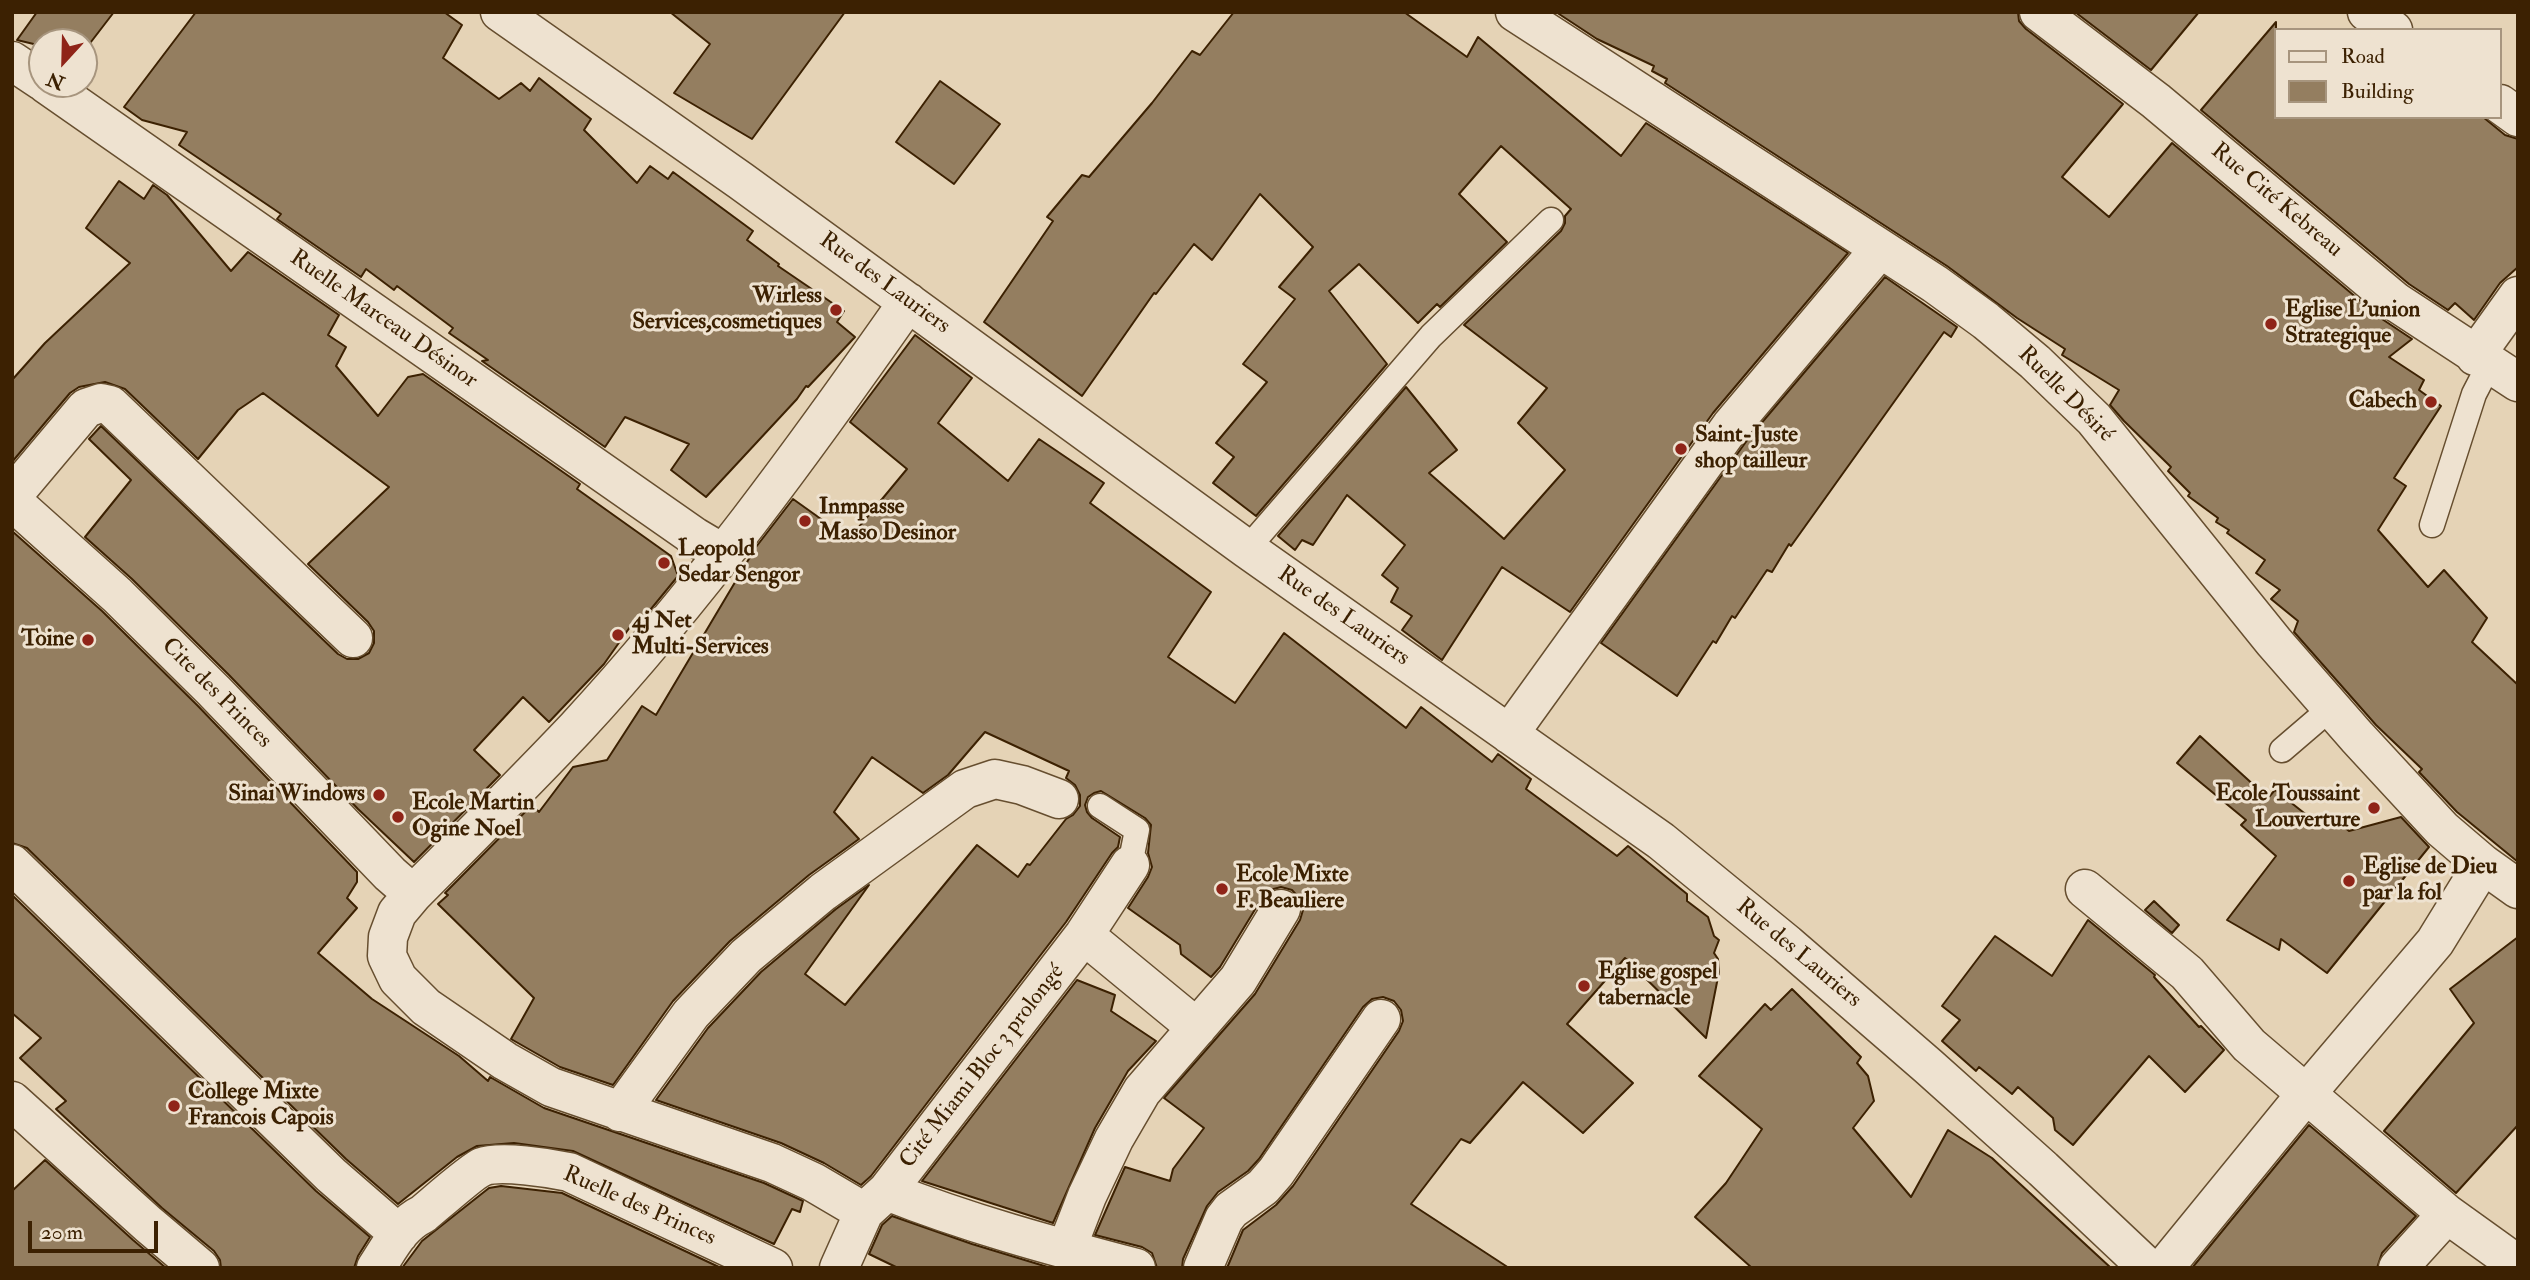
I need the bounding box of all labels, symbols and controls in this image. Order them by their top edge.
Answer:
north arrow [28,28,98,98]
legend [2274,28,2502,119]
text: Road [2341,43,2385,70]
text: N [44,66,68,95]
text: Building [2341,78,2414,105]
street label: Rue Cité Kebreau [2205,138,2347,264]
street label: Rue des Lauriers [813,227,955,341]
street label: Ruelle Marceau Désinor [284,245,482,395]
place label: Wirless Services,cosmetiques [632,283,822,337]
place label: Eglise L'union Strategique [2285,297,2420,351]
marker: Wirless Services,cosmetiques [828,302,844,318]
marker: Eglise L'union Strategique [2263,316,2279,332]
street label: Ruelle Désiré [2011,341,2119,449]
place label: Cabech [2349,388,2417,416]
marker: Cabech [2423,394,2439,410]
place label: Saint-Juste shop tailleur [1695,422,1807,476]
marker: Saint-Juste shop tailleur [1673,441,1689,457]
place label: Inmpasse Masso Desinor [819,494,956,548]
marker: Inmpasse Masso Desinor [797,513,813,529]
place label: Leopold Sedar Sengor [678,536,800,590]
marker: Leopold Sedar Sengor [656,555,672,571]
street label: Rue des Lauriers [1272,561,1414,673]
place label: 4j Net Multi-Services [632,608,769,662]
place label: Toine [21,626,74,654]
marker: 4j Net Multi-Services [610,627,626,643]
marker: Toine [80,632,96,648]
street label: Cite des Princes [155,633,277,755]
place label: Sinai Windows [228,781,365,809]
place label: Ecole Toussaint Louverture [2215,781,2360,835]
marker: Sinai Windows [371,787,387,803]
place label: Ecole Martin Ogine Noel [412,790,535,844]
marker: Ecole Toussaint Louverture [2366,800,2382,816]
marker: Ecole Martin Ogine Noel [390,809,406,825]
place label: Eglise de Dieu par la fol [2363,854,2497,908]
place label: Ecole Mixte F. Beauliere [1236,862,1349,916]
marker: Eglise de Dieu par la fol [2341,873,2357,889]
marker: Ecole Mixte F. Beauliere [1214,881,1230,897]
street label: Rue des Lauriers [1730,894,1866,1014]
street label: Cité Miami Bloc 3 prolongé [895,959,1071,1175]
place label: Eglise gospel tabernacle [1598,959,1718,1013]
marker: Eglise gospel tabernacle [1576,978,1592,994]
place label: College Mixte Francois Capois [188,1079,334,1133]
marker: College Mixte Francois Capois [166,1098,182,1114]
street label: Ruelle des Princes [558,1161,720,1253]
scale bar [32,1206,161,1250]
text: 20 m [41,1219,83,1246]

